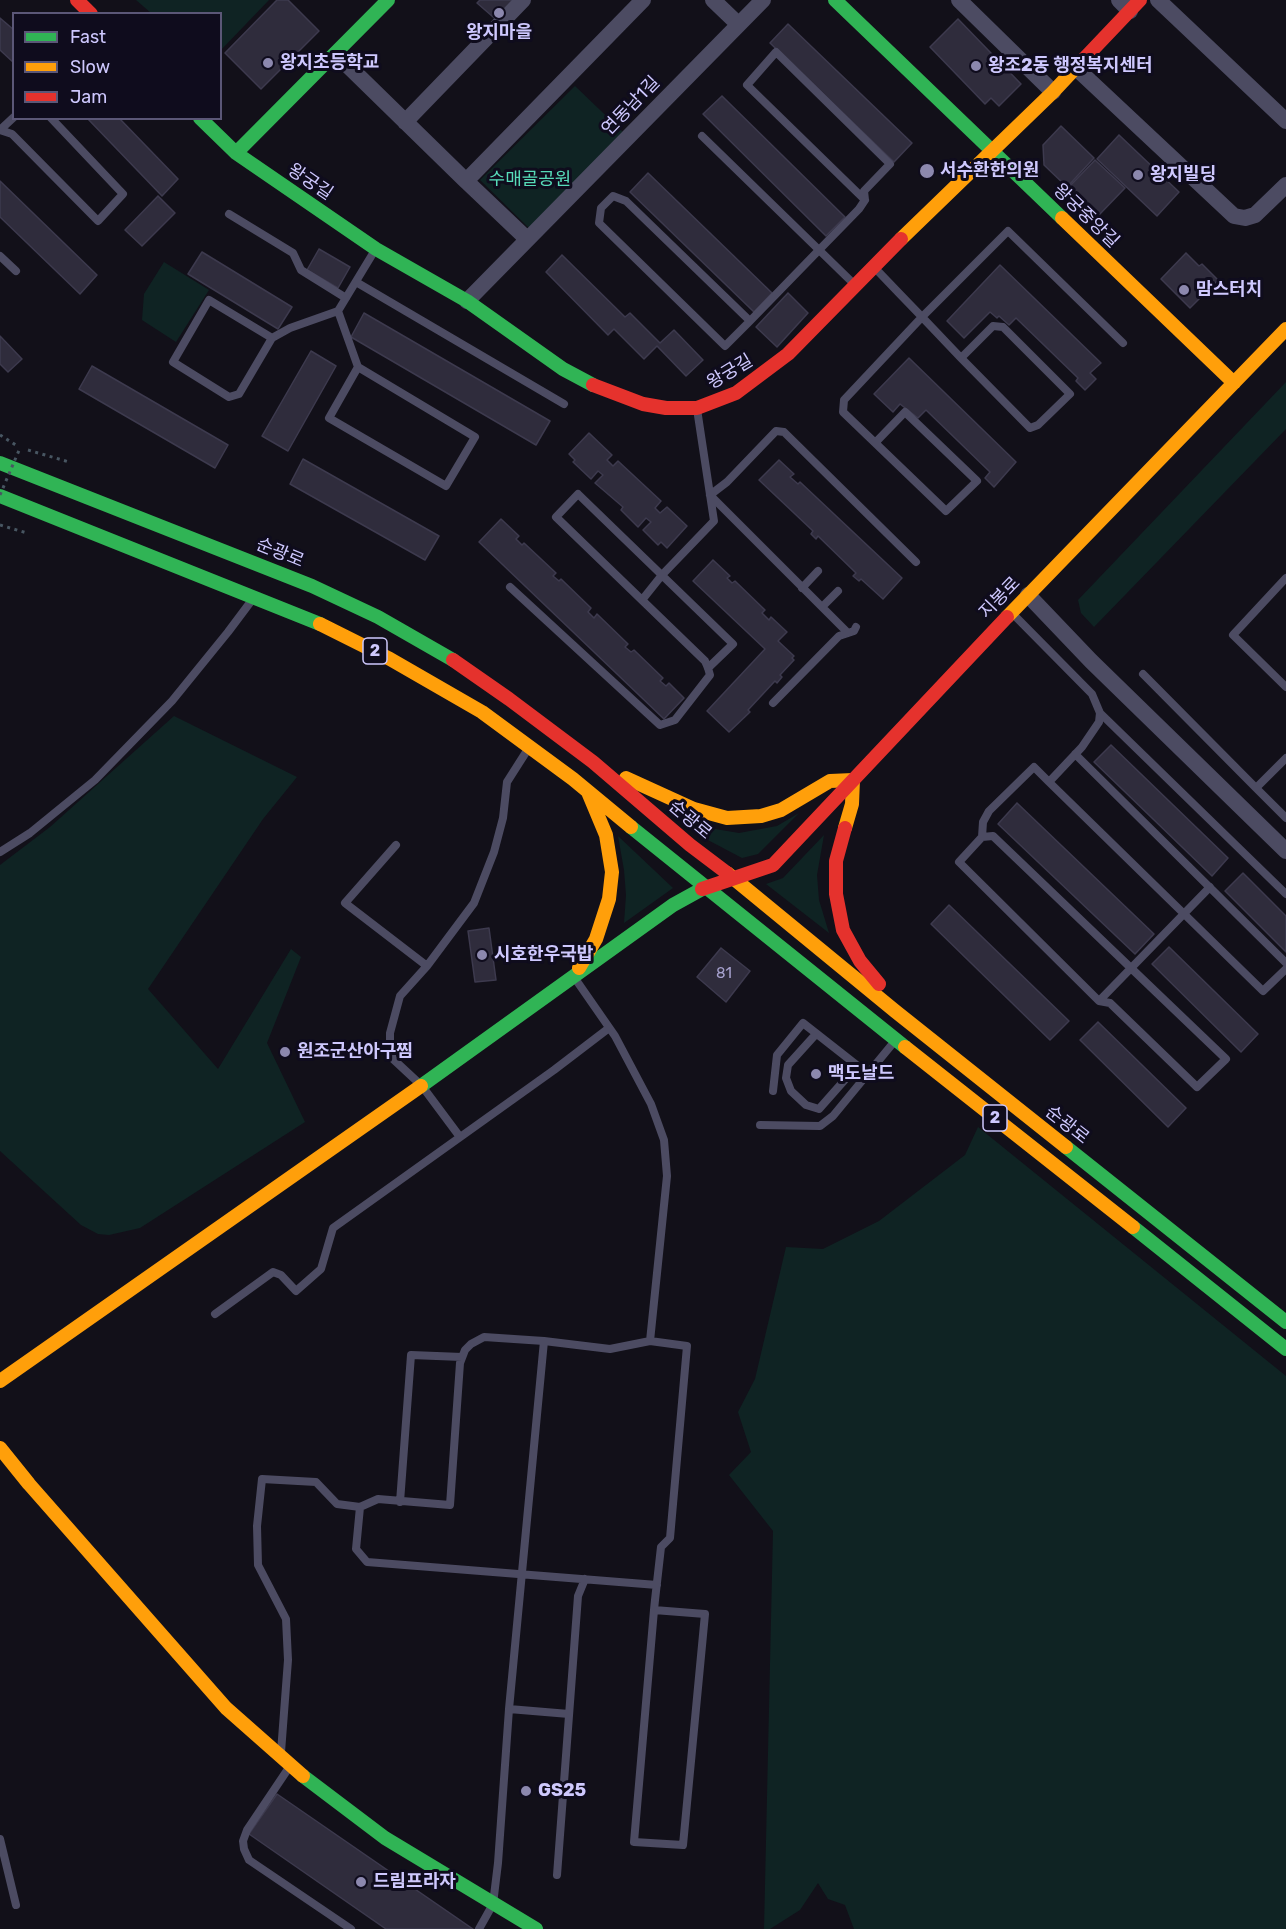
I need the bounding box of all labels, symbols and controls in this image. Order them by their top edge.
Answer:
marker: 왕지마을 [492,6,506,20]
legend [12,12,222,120]
place label: 왕지마을 [466,22,532,44]
text: Fast [70,26,106,48]
place label: 왕지초등학교 [280,52,379,74]
place label: 왕조2동 행정복지센터 [988,55,1153,77]
text: Slow [70,56,110,78]
marker: 왕지초등학교 [261,56,275,70]
marker: 왕조2동 행정복지센터 [969,59,983,73]
street label: 연동남1길 [598,72,664,140]
text: Jam [70,86,107,108]
street label: 왕궁길 [283,159,337,205]
place label: 서수환한의원 [940,160,1039,182]
marker: 서수환한의원 [918,162,936,180]
place label: 왕지빌딩 [1150,164,1216,186]
marker: 왕지빌딩 [1131,168,1145,182]
park label: 수매골공원 [489,169,571,191]
street label: 왕궁중앙길 [1049,179,1123,253]
place label: 맘스터치 [1196,279,1262,301]
marker: 맘스터치 [1177,283,1191,297]
street label: 왕궁길 [703,350,757,394]
street label: 순광로 [253,534,307,572]
street label: 지봉로 [975,573,1025,623]
road number: 2 [363,638,387,664]
street label: 순광로 [664,796,716,844]
place label: 시호한우국밥 [494,944,593,966]
marker: 시호한우국밥 [475,948,489,962]
house number: 81 [716,965,732,983]
place label: 원조군산아구찜 [297,1041,413,1063]
marker: 원조군산아구찜 [278,1045,292,1059]
place label: 맥도날드 [828,1063,894,1085]
marker: 맥도날드 [809,1067,823,1081]
street label: 순광로 [1041,1101,1093,1149]
road number: 2 [983,1105,1007,1131]
place label: GS25 [538,1780,586,1802]
marker: GS25 [519,1784,533,1798]
place label: 드림프라자 [373,1871,456,1893]
marker: 드림프라자 [354,1875,368,1889]

